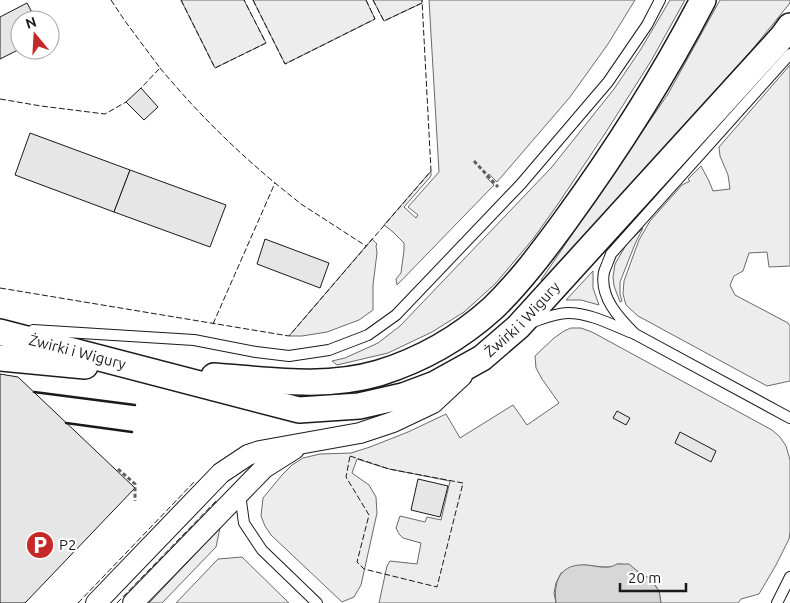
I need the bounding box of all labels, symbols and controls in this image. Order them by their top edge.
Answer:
north arrow [10,10,60,60]
text: N [24,13,38,32]
street label: Żwirki i Wigury [481,278,563,360]
street label: Żwirki i Wigury [27,331,128,372]
parking icon: P2 [25,530,55,560]
place label: P2 [59,536,76,553]
scale bar [620,560,686,592]
text: 20 m [628,569,661,586]

